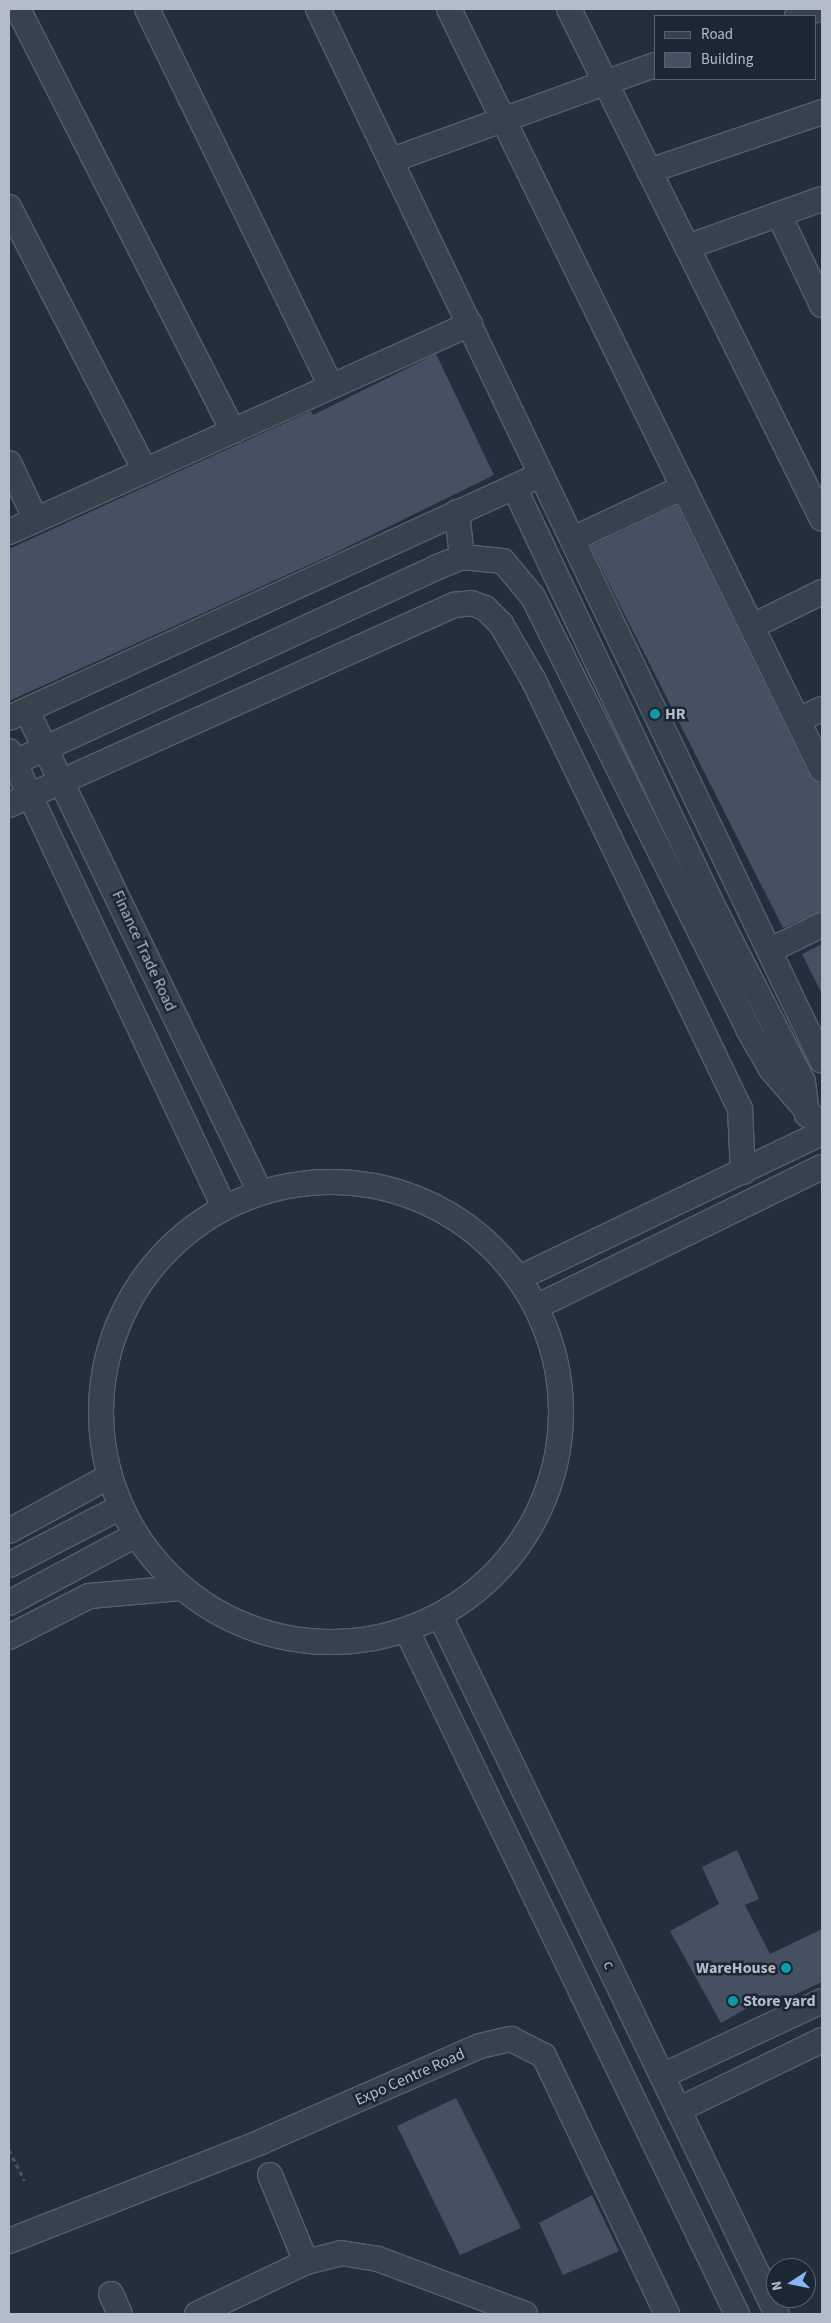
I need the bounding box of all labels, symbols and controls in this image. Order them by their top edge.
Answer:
legend [654,15,816,80]
text: Road [701,24,733,45]
text: Building [701,49,753,70]
place label: HR [665,704,686,724]
marker: HR [649,708,661,720]
street label: Finance Trade Road [108,888,180,1014]
street label: c [599,1958,619,1972]
place label: WareHouse [696,1958,776,1978]
marker: WareHouse [780,1962,792,1974]
place label: Store yard [743,1991,816,2011]
marker: Store yard [727,1995,739,2007]
street label: Expo Centre Road [352,2044,468,2110]
north arrow [766,2258,816,2308]
text: N [767,2279,788,2292]

